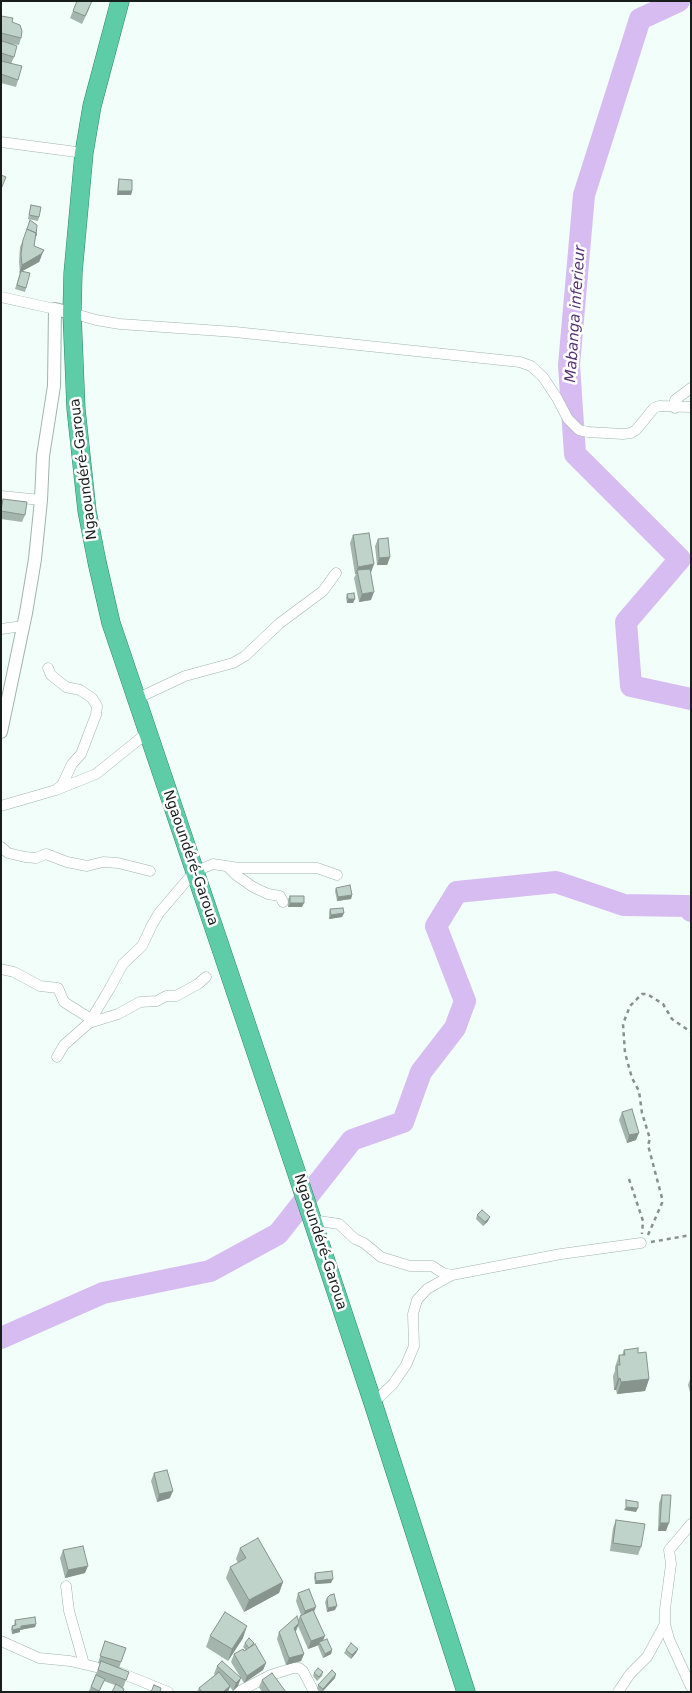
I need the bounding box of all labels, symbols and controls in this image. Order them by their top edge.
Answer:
water label: Mabanga inferieur [562,245,590,383]
street label: Ngaoundéré-Garoua [67,397,101,541]
street label: Ngaoundéré-Garoua [159,788,221,928]
street label: Ngaoundéré-Garoua [290,1172,350,1312]

